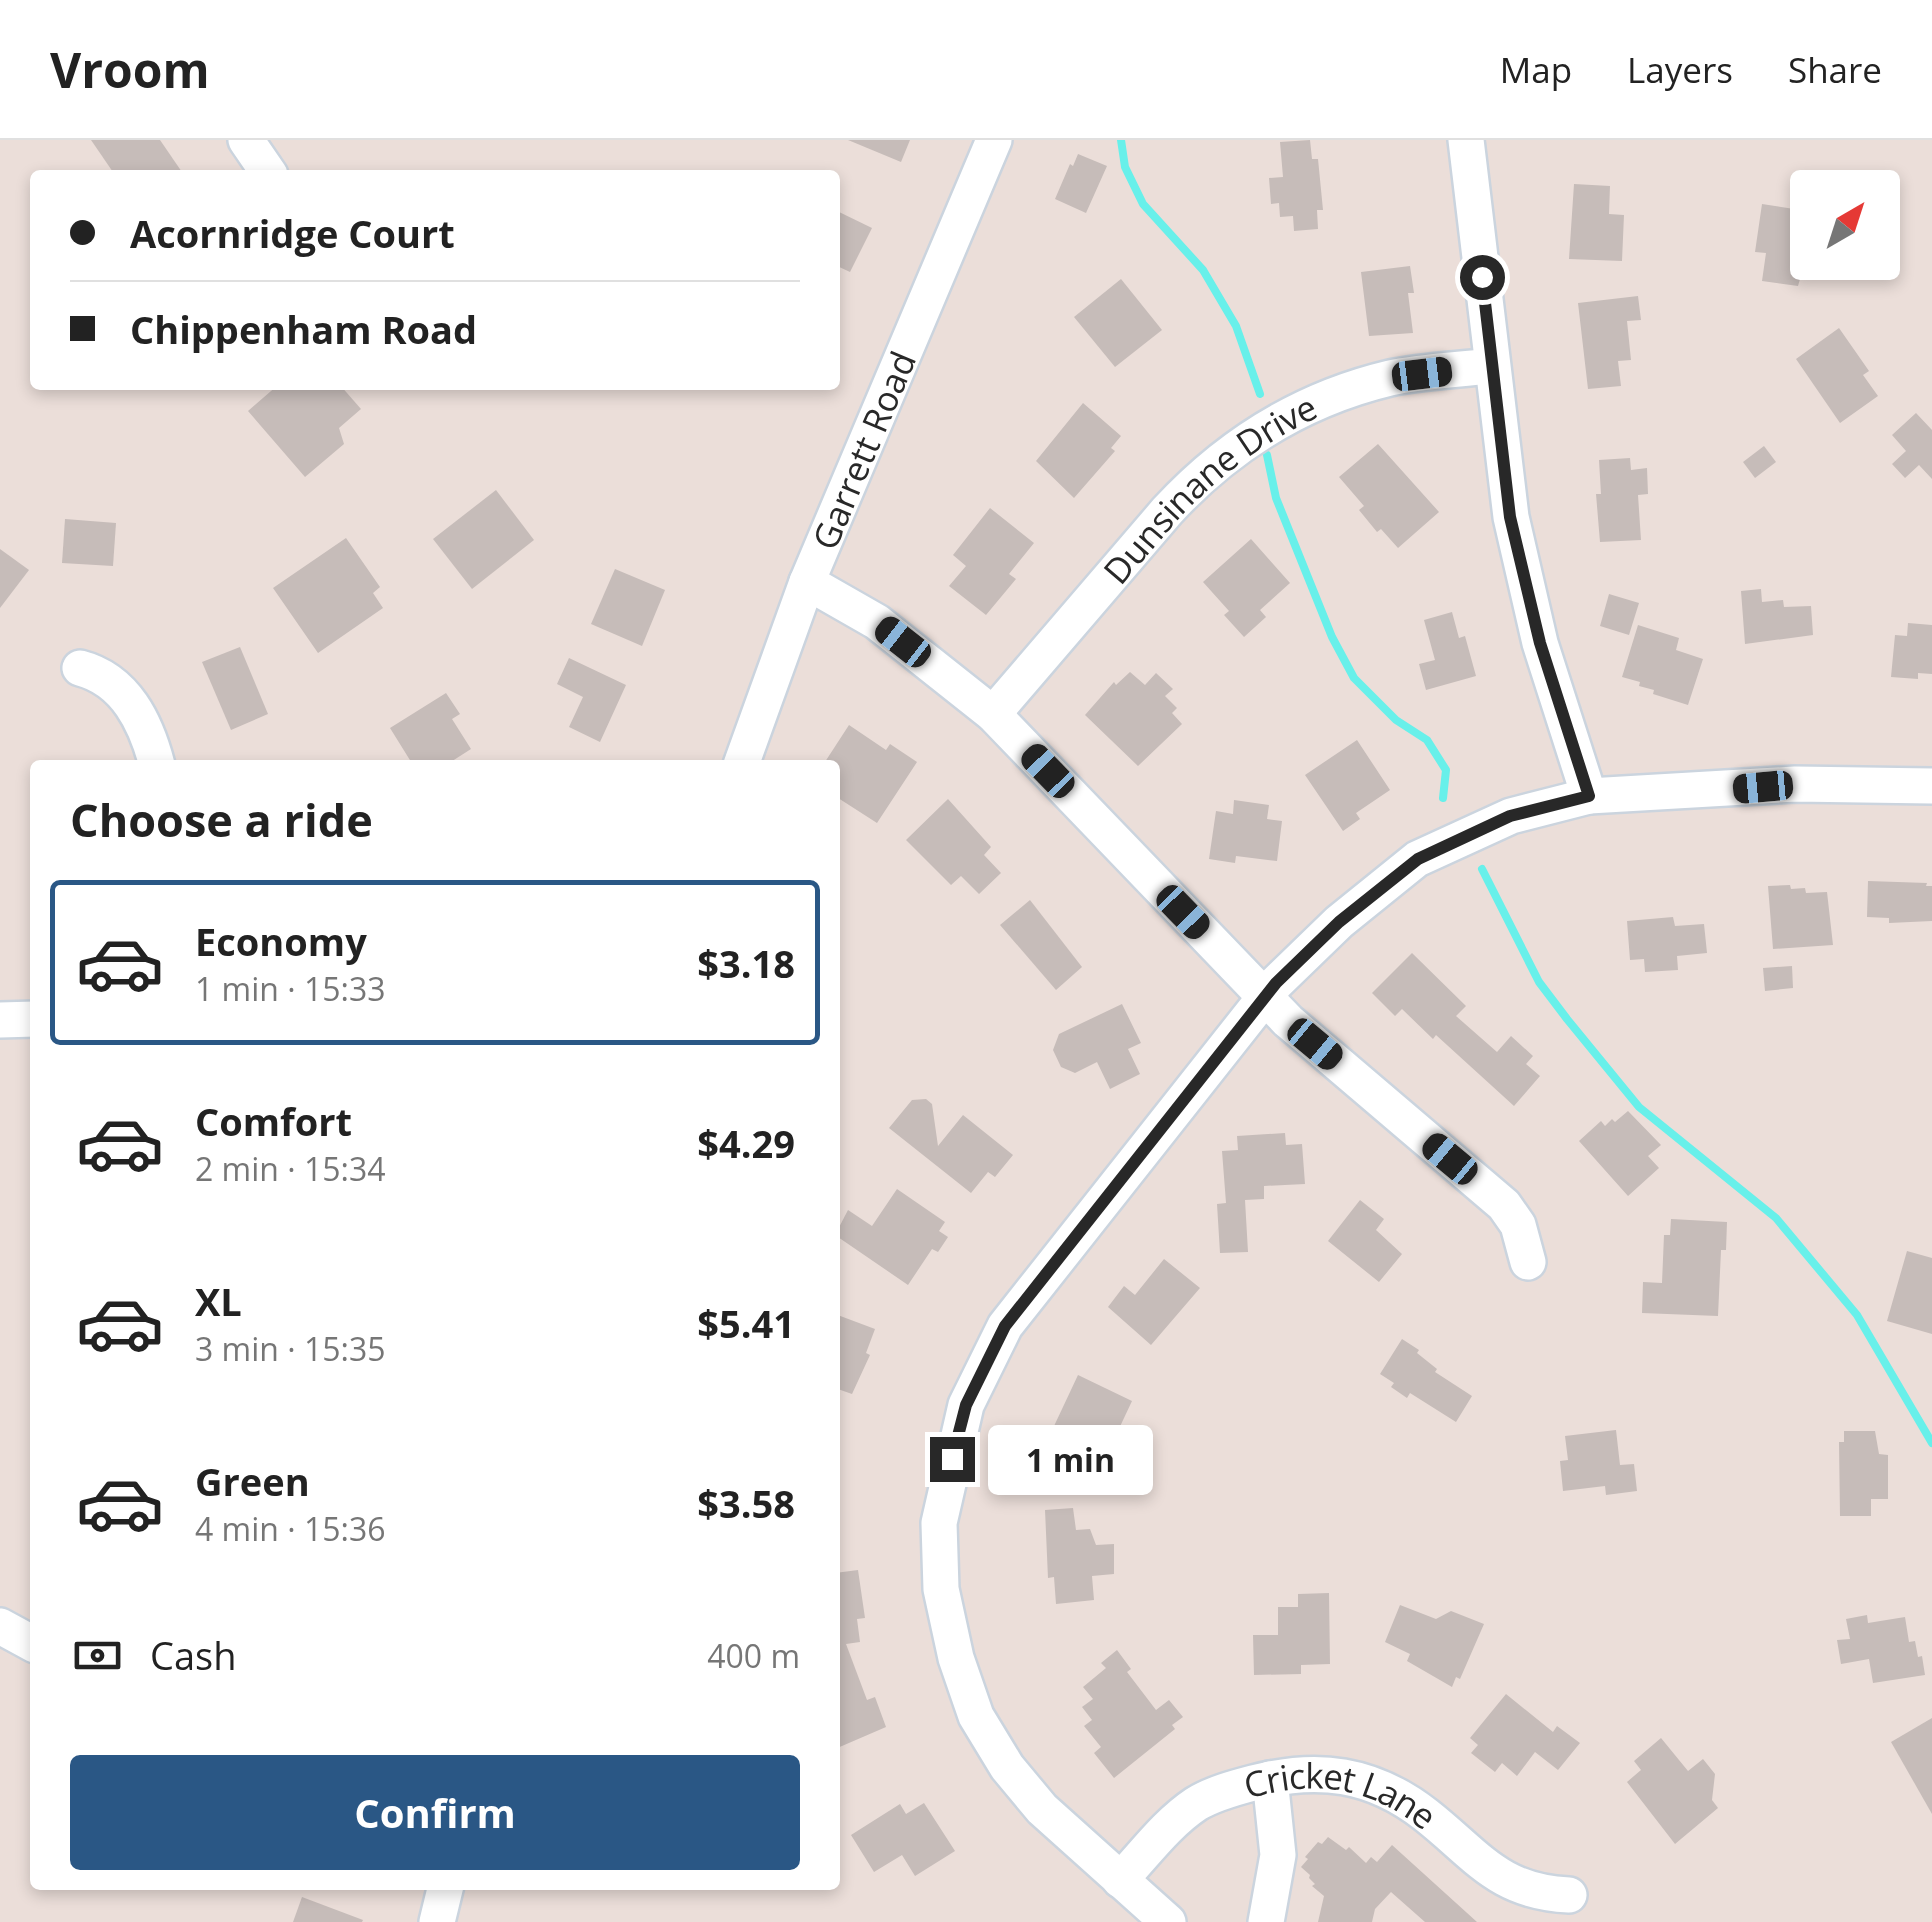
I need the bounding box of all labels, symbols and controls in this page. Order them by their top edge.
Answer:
text: Vroom [50,37,210,102]
text: Map [1500,46,1572,93]
text: Layers [1627,46,1733,93]
text: Share [1788,46,1882,93]
north arrow [1790,170,1900,280]
map controls [1790,170,1900,280]
text: Acornridge Court [130,207,455,259]
route start [1460,255,1505,300]
text: Chippenham Road [130,303,477,355]
street label: Garrett Road [800,344,926,556]
car [1390,355,1454,393]
street label: Dunsinane Drive [1092,383,1324,593]
car [870,612,936,672]
car [1016,739,1080,803]
car [1732,769,1794,805]
text: Choose a ride [70,789,373,850]
car [1151,880,1215,944]
text: Economy [195,915,367,967]
icon: car [75,918,165,1008]
text: $3.18 [697,937,795,989]
text: 1 min · 15:33 [195,967,386,1010]
car [1282,1013,1348,1075]
text: Comfort [195,1095,352,1147]
icon: car [75,1098,165,1188]
text: $4.29 [697,1117,795,1169]
car [1417,1128,1483,1190]
text: 2 min · 15:34 [195,1147,386,1190]
text: XL [195,1275,242,1327]
icon: car [75,1278,165,1368]
text: $5.41 [697,1297,795,1349]
text: 3 min · 15:35 [195,1327,386,1370]
callout: 1 min [987,1424,1152,1494]
route end [930,1437,975,1482]
text: 1 min [1026,1438,1115,1481]
text: Green [195,1455,310,1507]
icon: car [75,1458,165,1548]
text: $3.58 [697,1477,795,1529]
text: 4 min · 15:36 [195,1507,386,1550]
icon: cash [70,1628,125,1683]
text: Cash [150,1629,236,1681]
text: 400 m [707,1634,800,1677]
street label: Cricket Lane [1239,1751,1447,1839]
button: Confirm [70,1755,800,1870]

